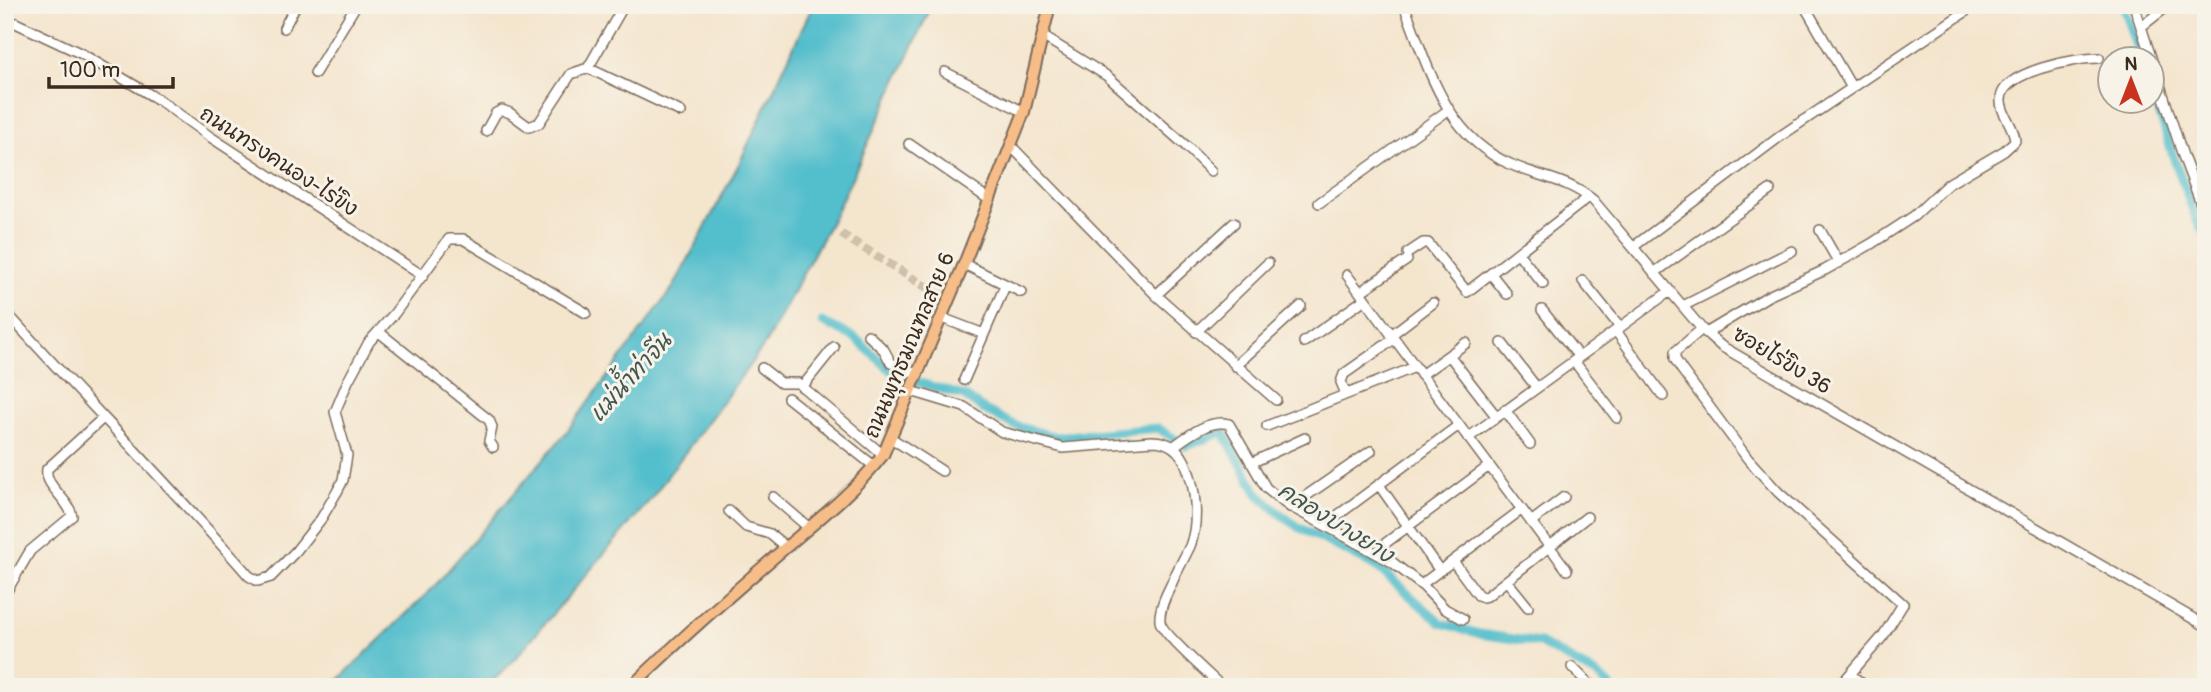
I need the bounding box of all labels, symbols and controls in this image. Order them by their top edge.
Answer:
scale bar [49,46,173,90]
north arrow [2096,46,2166,116]
text: N [2125,52,2138,76]
text: 100 m [60,57,120,84]
street label: ถนนทรงคนอง-ไร่ขิง [195,100,363,223]
street label: ถนนพุทธมณฑลสาย 6 [858,248,963,443]
street label: ซอยไร่ขิง 36 [1727,320,1836,400]
water label: แม่น้ำท่าจีน [578,321,679,428]
water label: คลองบางยาง [1273,476,1400,570]

